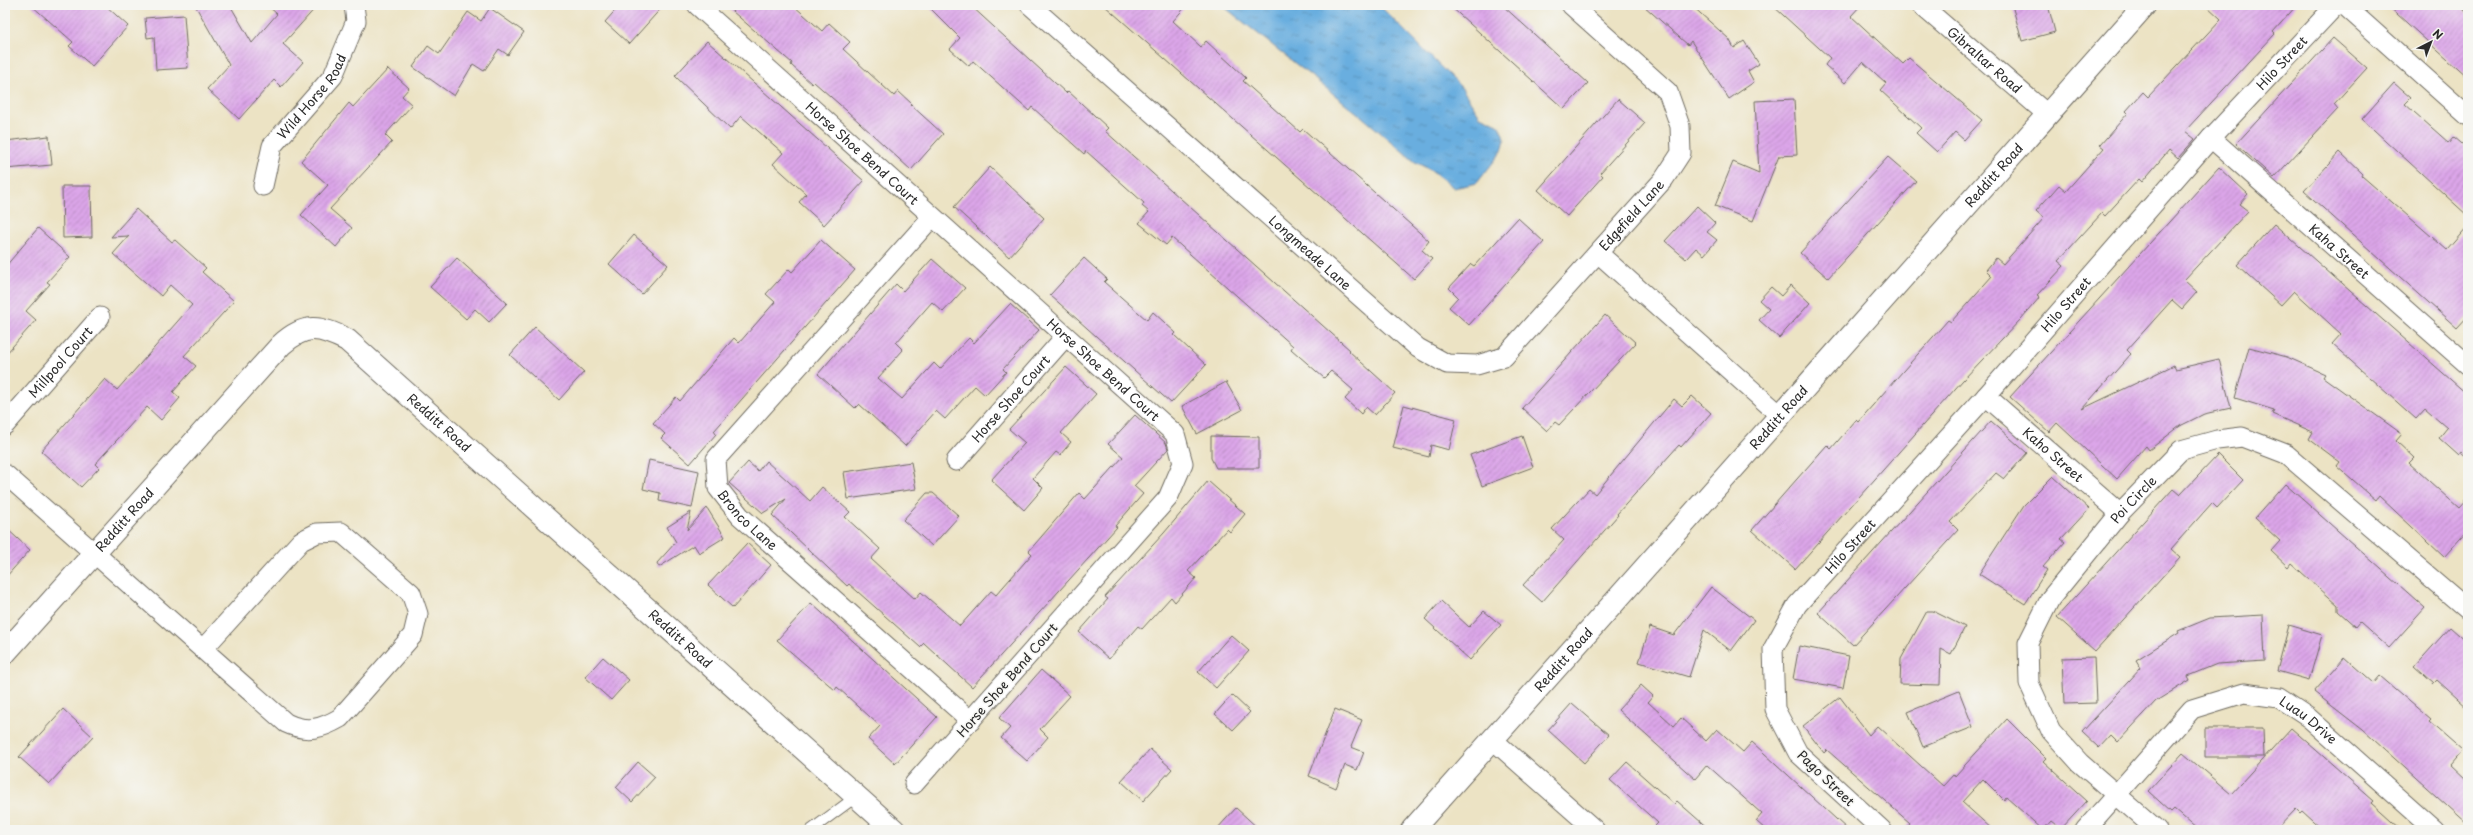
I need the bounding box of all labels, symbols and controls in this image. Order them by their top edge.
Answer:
street label: Gibraltar Road [1943,22,2026,97]
north arrow [2411,22,2451,62]
text: N [2429,25,2447,44]
street label: Hilo Street [2251,31,2311,94]
street label: Wild Horse Road [272,51,350,143]
street label: Horse Shoe Bend Court [802,97,923,209]
street label: Redditt Road [1960,139,2027,211]
street label: Edgefield Lane [1594,175,1668,254]
street label: Longmeade Lane [1265,211,1356,294]
street label: Kaha Street [2305,219,2374,283]
street label: Hilo Street [2036,272,2095,336]
street label: Horse Shoe Bend Court [1043,314,1164,425]
street label: Millpool Court [24,322,97,401]
street label: Horse Shoe Court [967,350,1054,446]
street label: Redditt Road [1745,381,1812,453]
street label: Redditt Road [403,388,476,456]
street label: Kaho Street [2019,422,2088,486]
street label: Poi Circle [2105,471,2160,527]
street label: Redditt Road [90,483,158,555]
street label: Bronco Lane [713,485,782,554]
street label: Hilo Street [1820,514,1879,577]
street label: Redditt Road [645,605,717,672]
street label: Horse Shoe Bend Court [952,618,1062,741]
street label: Redditt Road [1529,623,1597,695]
street label: Luau Drive [2276,691,2342,748]
street label: Pago Street [1793,745,1859,810]

